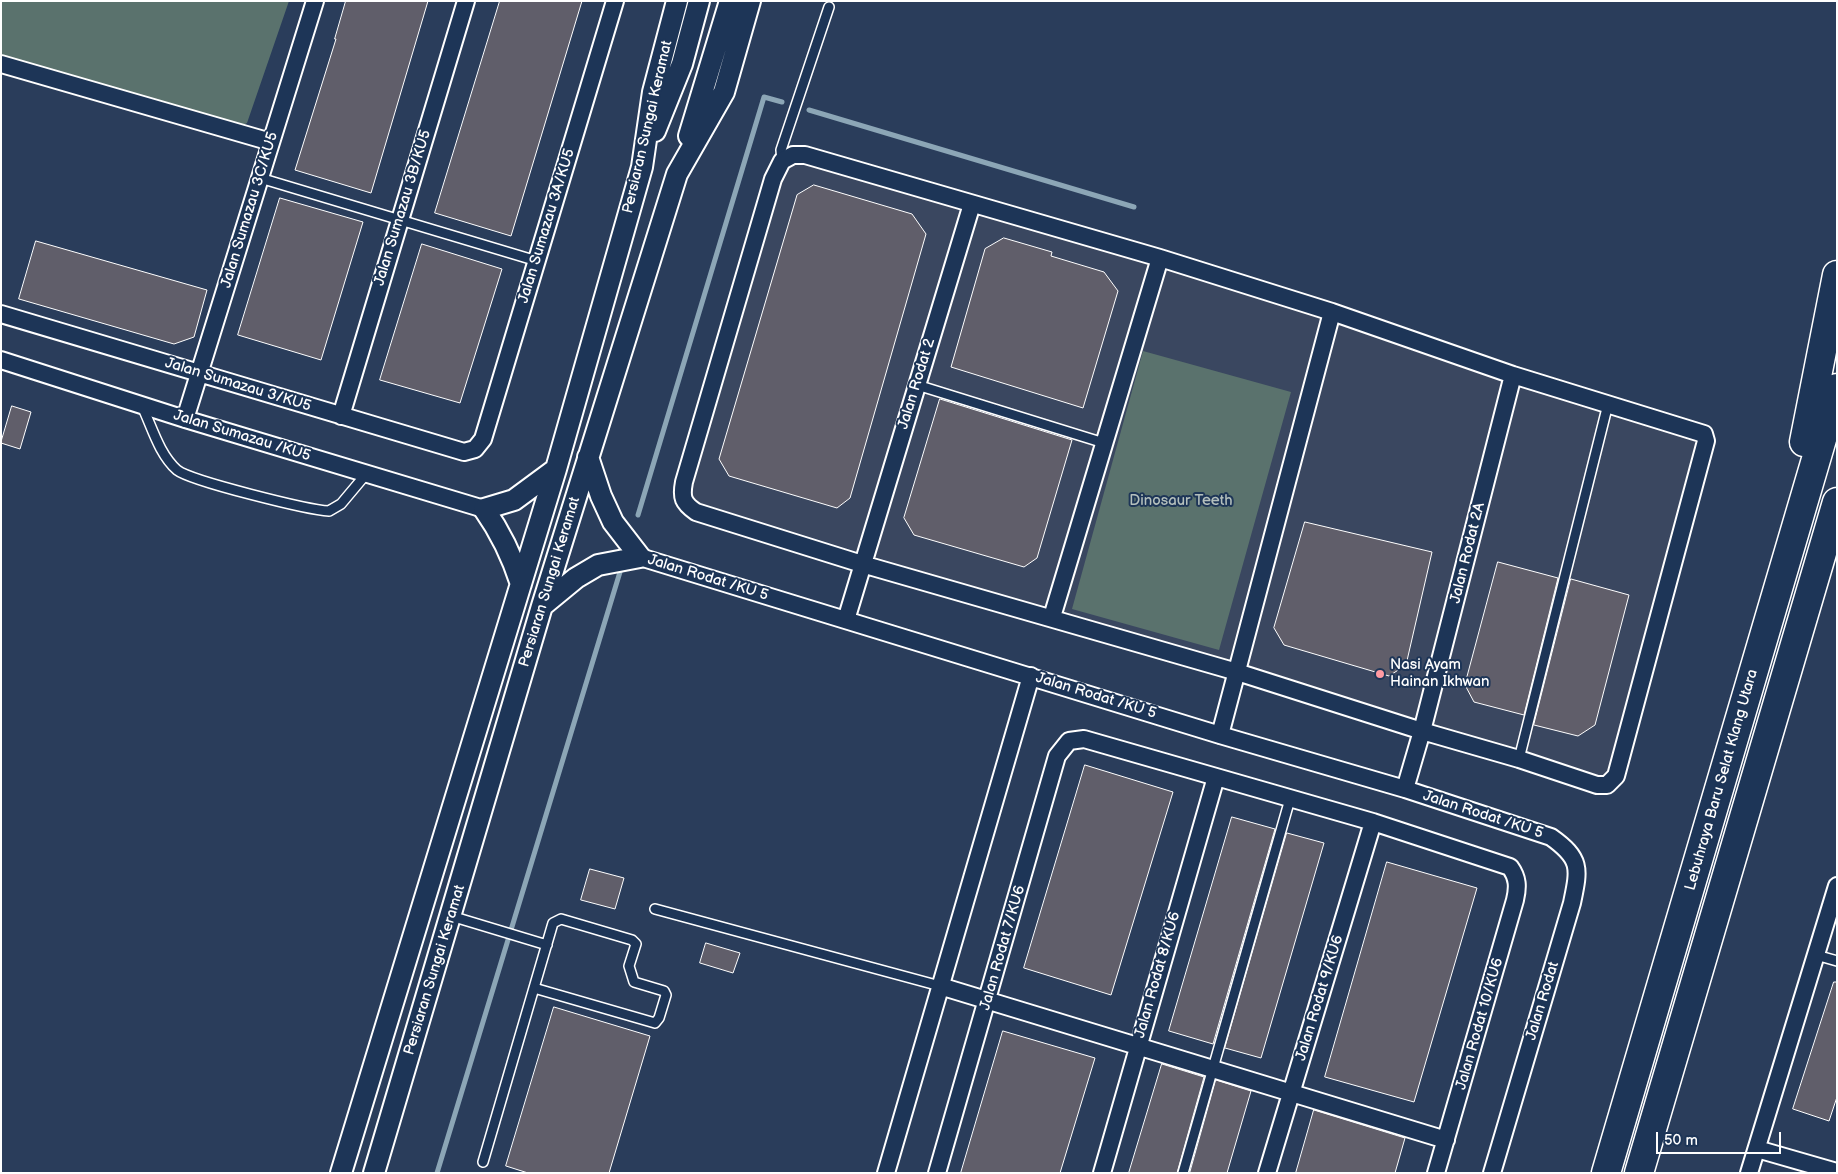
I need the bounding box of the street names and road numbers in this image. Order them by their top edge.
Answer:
street label: Persiaran Sungai Keramat [619,39,677,215]
street label: Jalan Sumazau 3B/KU5 [371,128,435,288]
street label: Jalan Sumazau 3C/KU5 [218,130,282,290]
street label: Jalan Sumazau 3A/KU5 [515,146,579,306]
street label: Jalan Rodat 2 [895,336,939,432]
street label: Jalan Sumazau 3/KU5 [163,354,313,416]
street label: Jalan Sumazau /KU5 [171,407,313,465]
street label: Persiaran Sungai Keramat [516,495,584,669]
street label: Jalan Rodat 2A [1447,501,1489,605]
street label: Jalan Rodat /KU 5 [645,551,771,605]
street label: Lebuhraya Baru Selat Klang Utara [1682,667,1762,893]
street label: Jalan Rodat /KU 5 [1033,669,1159,723]
street label: Jalan Rodat /KU 5 [1421,787,1545,843]
street label: Persiaran Sungai Keramat [401,883,469,1057]
street label: Jalan Rodat 7/KU6 [977,883,1029,1013]
street label: Jalan Rodat 8/KU6 [1131,910,1185,1040]
street label: Jalan Rodat 9/KU6 [1292,933,1348,1063]
street label: Jalan Rodat 10/KU6 [1453,956,1507,1092]
street label: Jalan Rodat [1523,960,1563,1042]

